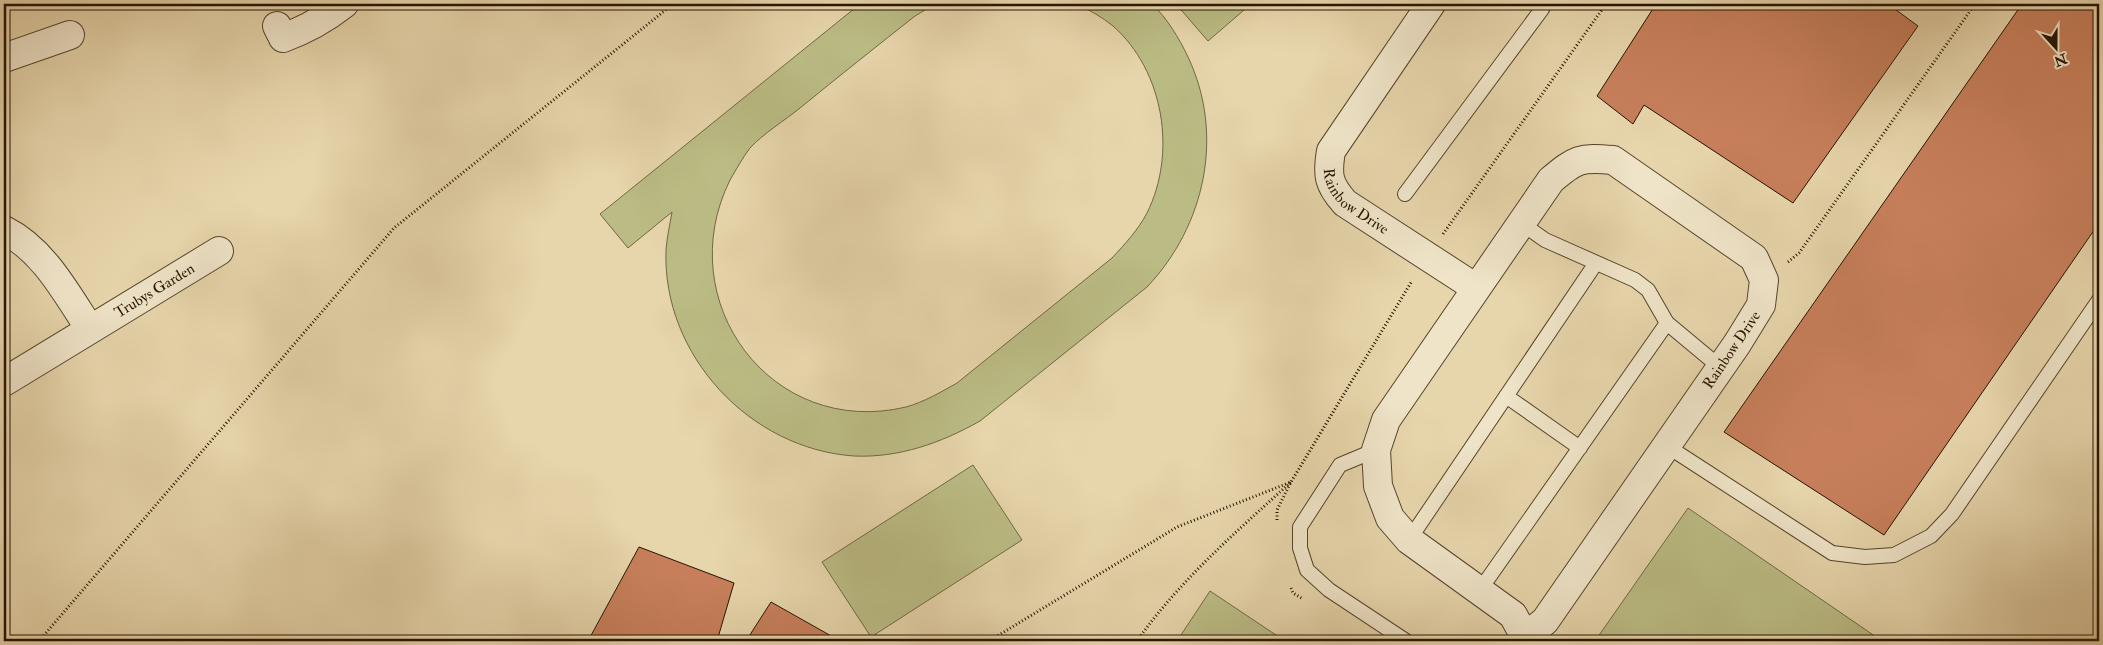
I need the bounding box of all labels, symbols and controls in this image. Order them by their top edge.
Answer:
north arrow [2030,22,2080,72]
text: N [2051,49,2070,70]
street label: Rainbow Drive [1319,167,1393,238]
street label: Trubys Garden [111,259,198,322]
street label: Rainbow Drive [1699,307,1765,393]

